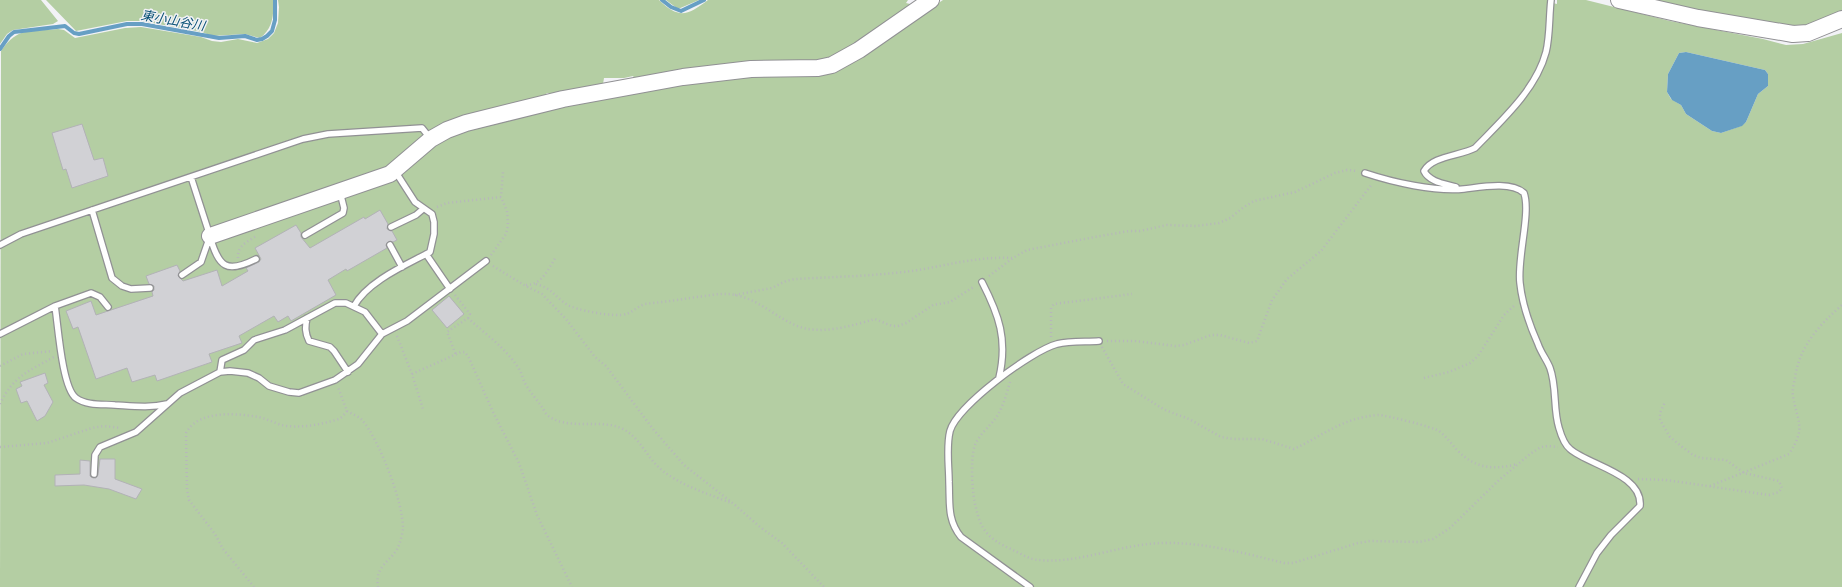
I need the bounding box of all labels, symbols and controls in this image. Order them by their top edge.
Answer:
water label: 東小山谷川 [140,6,208,34]

